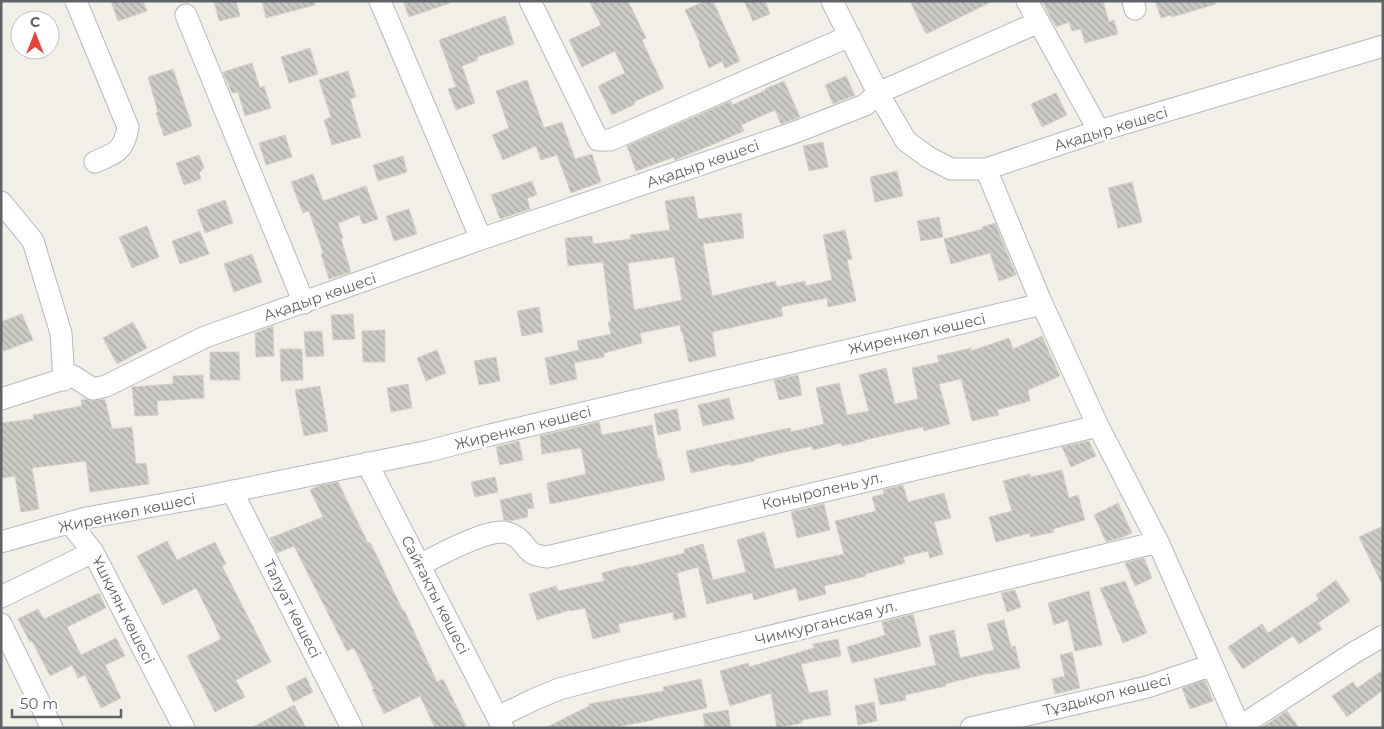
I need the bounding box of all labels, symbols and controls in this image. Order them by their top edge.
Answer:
north arrow [10,10,60,60]
text: С [30,13,40,31]
street label: Ақадыр көшесі [1052,102,1170,155]
street label: Ақадыр көшесі [644,135,762,192]
street label: Ақадыр көшесі [261,268,379,325]
street label: Жиренкөл көшесі [846,308,987,359]
street label: Жиренкөл көшесі [453,401,593,454]
street label: Коныролень ул. [760,467,884,514]
street label: Жиренкөл көшесі [56,489,197,536]
street label: Сайғақты көшесі [397,532,474,657]
street label: Ұшқиян көшесі [88,552,159,667]
street label: Талуат көшесі [259,556,325,661]
street label: Чимкурганская ул. [753,596,899,649]
street label: Тұздықол көшесі [1041,669,1173,720]
scale bar [12,686,121,718]
text: 50 m [20,694,58,713]

